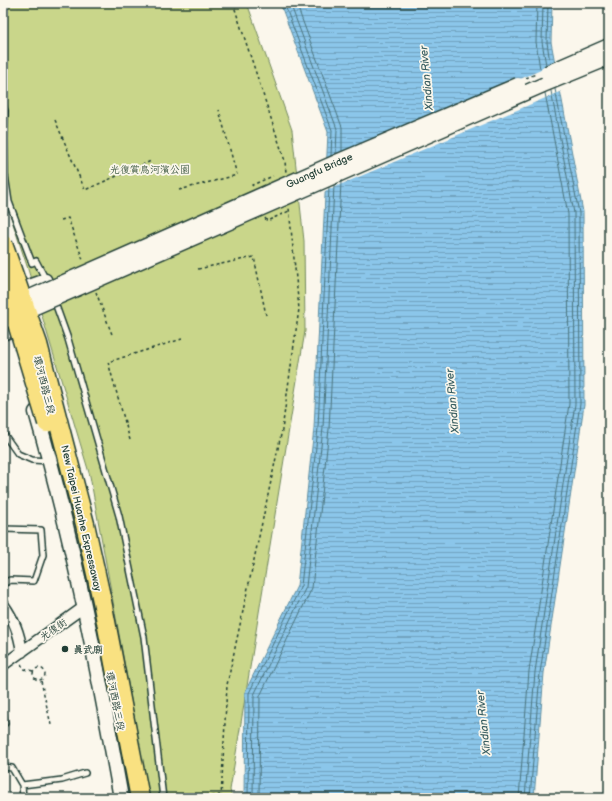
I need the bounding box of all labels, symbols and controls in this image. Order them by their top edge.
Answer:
water label: Xindian River [417,44,436,112]
street label: Guangfu Bridge [284,151,355,191]
park label: 光復賞鳥河濱公園 [110,164,190,176]
street label: 環河西路三段 [31,355,57,416]
water label: Xindian River [443,367,462,435]
street label: New Taipei Huanhe Expressaway [58,444,104,593]
street label: 光復街 [38,616,69,643]
marker: 真武廟 [60,644,70,654]
place label: 真武廟 [73,644,103,656]
street label: 環河西路三段 [103,671,127,732]
water label: Xindian River [474,689,493,757]

